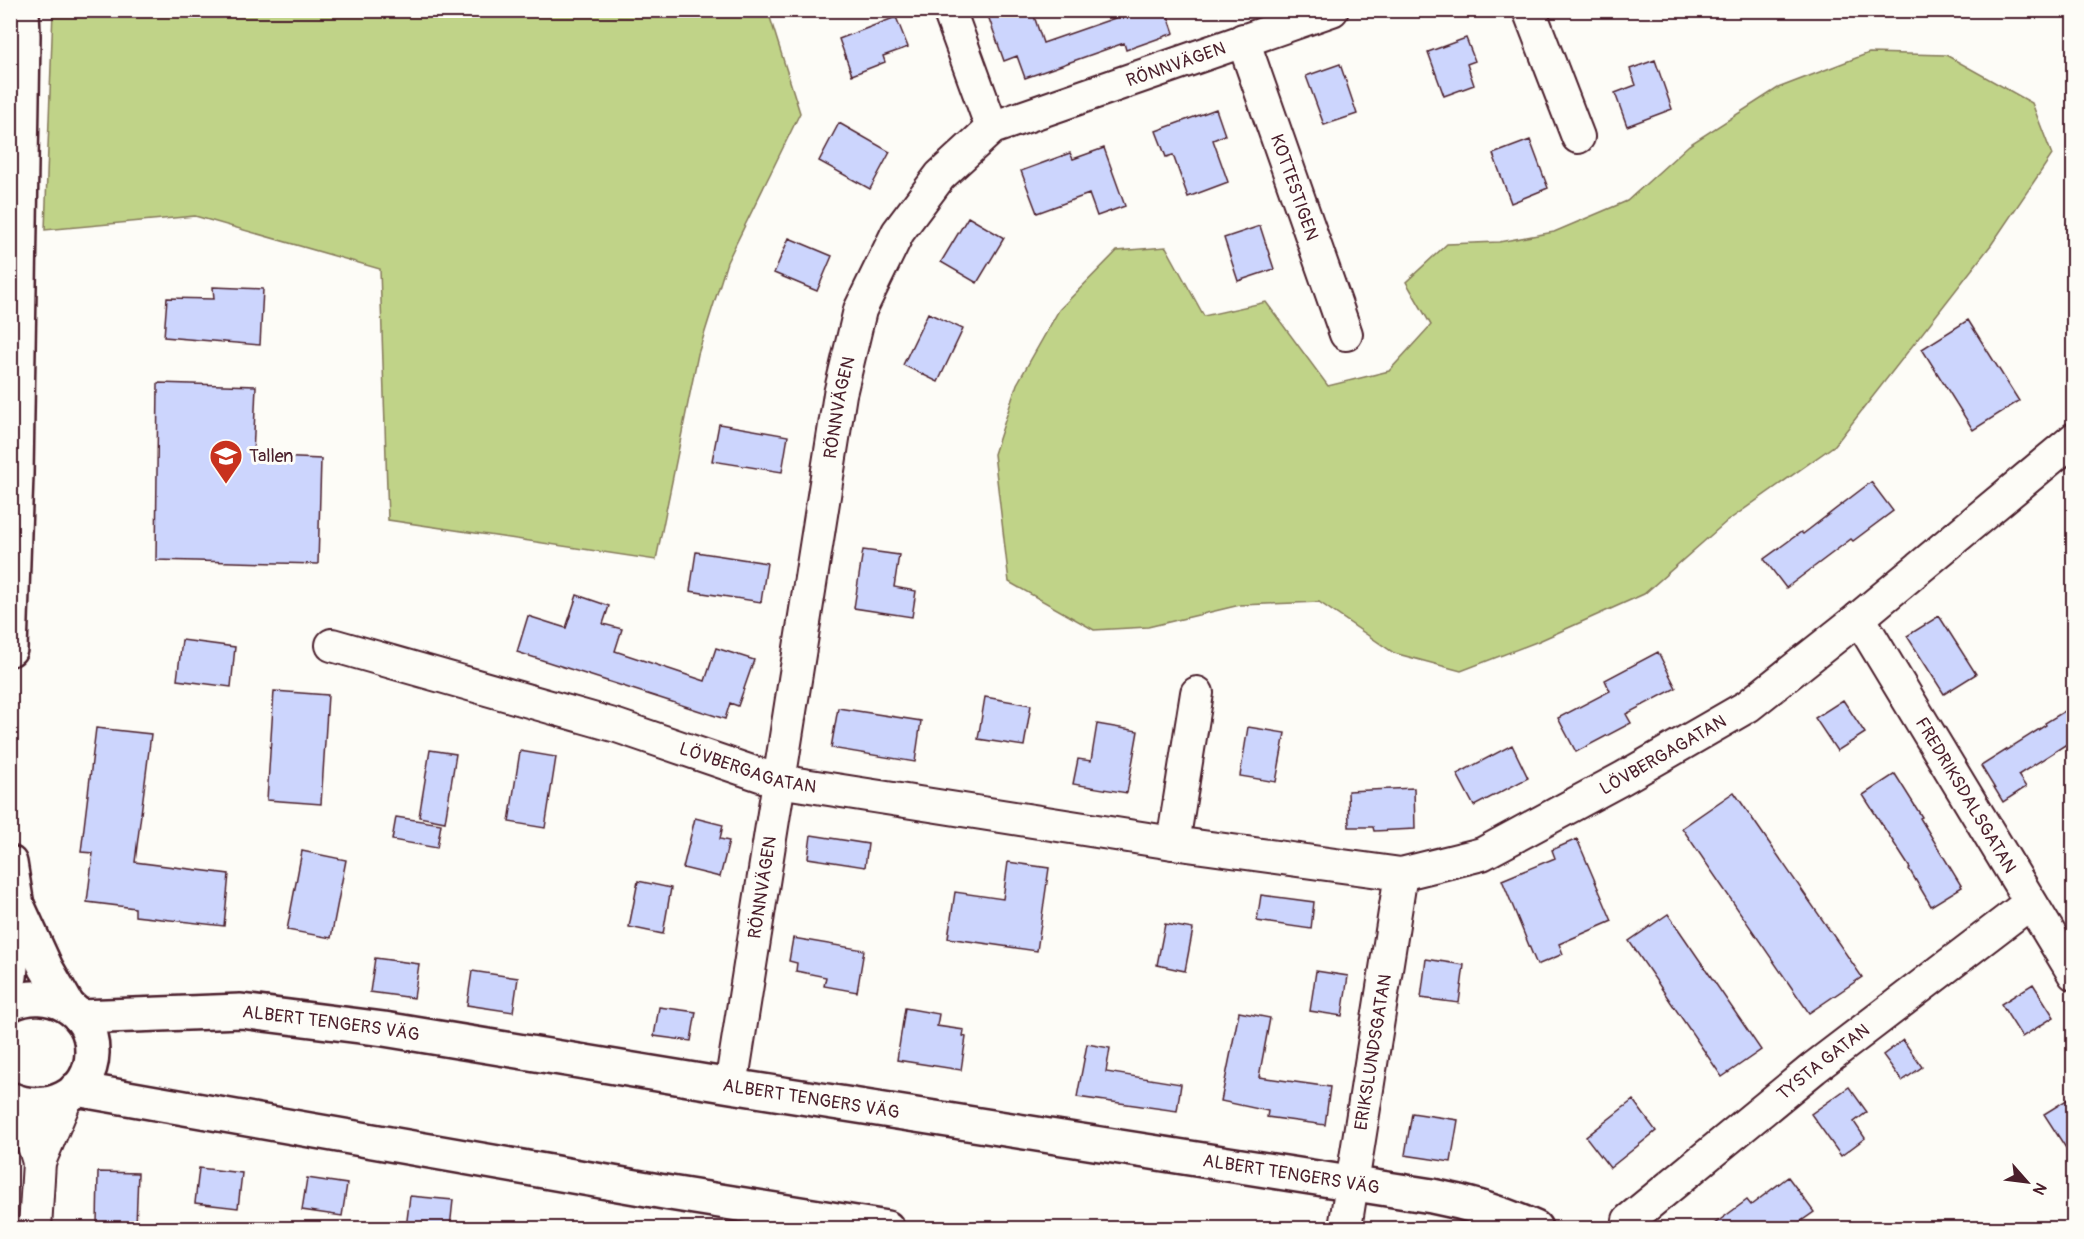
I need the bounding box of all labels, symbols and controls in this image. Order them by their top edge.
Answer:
street label: RÖNNVÄGEN [1123,37,1229,93]
street label: KOTTESTIGEN [1265,131,1323,244]
street label: RÖNNVÄGEN [819,354,861,460]
school or university icon: Tallen [208,438,244,485]
place label: Tallen [249,445,294,468]
street label: LÖVBERGAGATAN [1596,710,1731,800]
street label: FREDRIKSDALSGATAN [1910,713,2021,878]
street label: LÖVBERGAGATAN [676,737,818,799]
street label: RÖNNVÄGEN [743,835,782,941]
street label: ERIKSLUNDSGATAN [1350,973,1397,1132]
street label: ALBERT TENGERS VÄG [241,1000,421,1047]
street label: TYSTA GATAN [1772,1019,1874,1106]
street label: ALBERT TENGERS VÄG [721,1074,901,1124]
street label: ALBERT TENGERS VÄG [1201,1149,1381,1200]
north arrow [1997,1152,2057,1212]
text: N [2028,1179,2051,1198]

